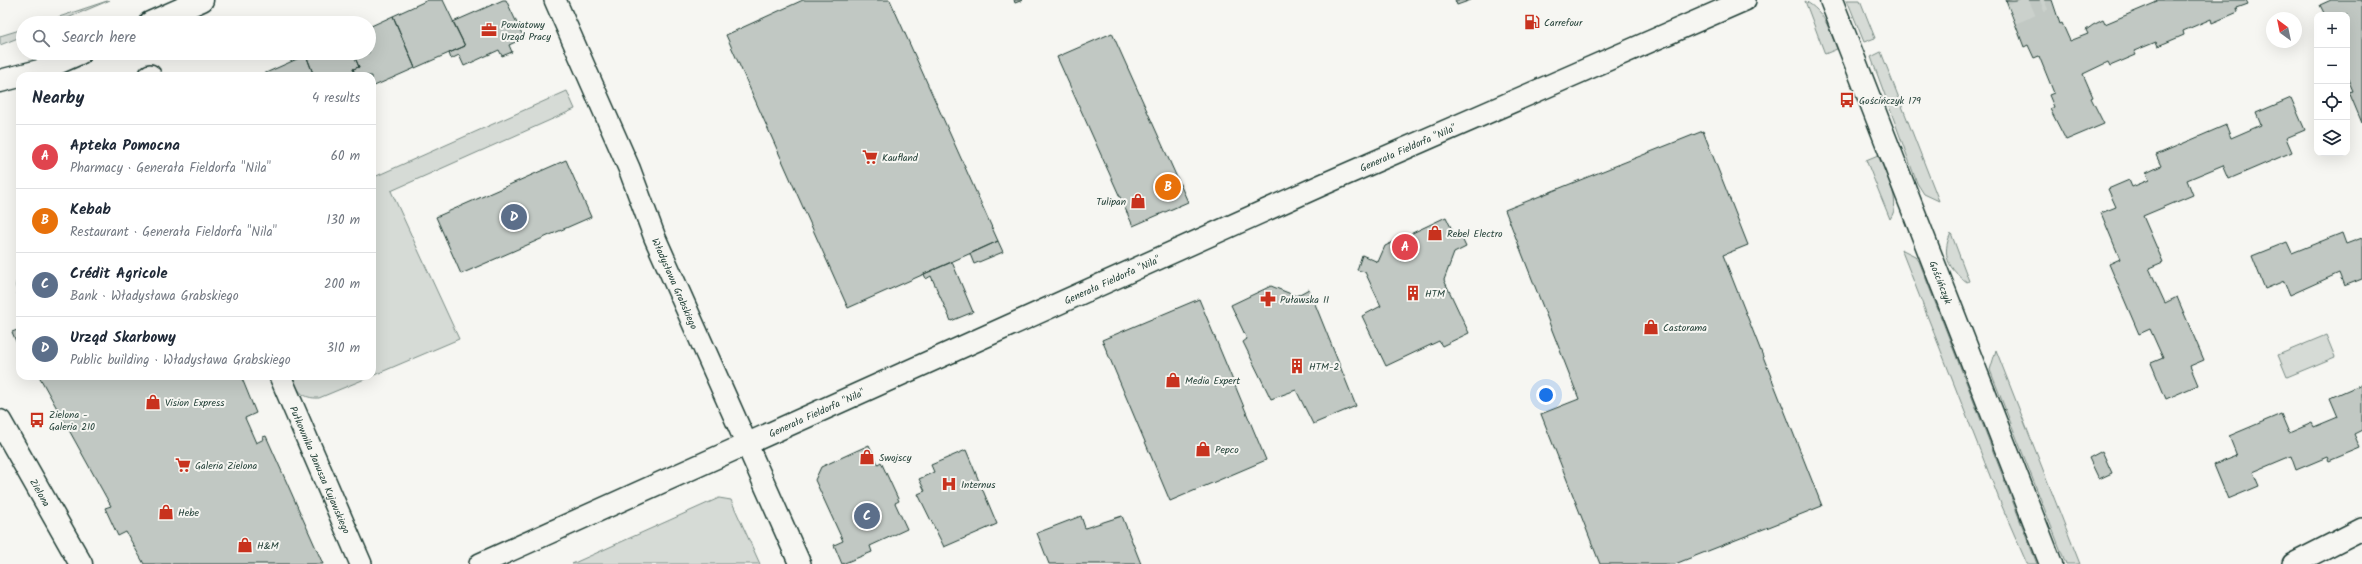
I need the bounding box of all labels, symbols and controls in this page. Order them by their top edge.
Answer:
north arrow [2266,12,2302,48]
map controls [2314,12,2350,156]
button: + [2314,12,2350,48]
fuel station icon: Carrefour [1523,13,1541,31]
place label: Carrefour [1544,15,1583,31]
search box [16,16,376,60]
place label: Powiatowy Urząd Pracy [501,17,551,45]
office icon: Powiatowy Urząd Pracy [480,21,498,39]
text: Search here [62,26,136,50]
icon: search [30,27,52,49]
button: − [2314,48,2350,84]
button: locate [2314,84,2350,120]
text: Nearby [32,85,84,112]
text: 4 results [312,88,360,109]
bus stop icon: Gościńczyk 179 [1838,91,1856,109]
place label: Gościńczyk 179 [1859,93,1921,109]
street label: Generała Fieldorfa "Nila" [1357,120,1459,176]
button: layers [2314,120,2350,156]
text: Apteka Pomocna [70,134,180,158]
text: A [41,146,49,167]
text: 60 m [331,146,360,167]
supermarket icon: Kaufland [861,148,879,166]
place label: Kaufland [882,150,919,166]
text: Pharmacy · Generała Fieldorfa "Nila" [70,158,271,179]
pin: B [1155,172,1181,202]
shop icon: Tulipan [1129,192,1147,210]
place label: Tulipan [1096,194,1126,210]
text: Kebab [70,198,111,222]
pin: D [501,202,527,232]
text: B [41,210,49,231]
text: 130 m [326,210,360,231]
text: Restaurant · Generała Fieldorfa "Nila" [70,222,277,243]
shop icon: Rebel Electro [1426,224,1444,242]
place label: Rebel Electro [1447,226,1503,242]
pin: A [1392,232,1418,262]
street label: Władysława Grabskiego [647,236,702,333]
street label: Generała Fieldorfa "Nila" [1062,252,1164,309]
street label: Gościńczyk [1924,259,1956,307]
text: Crédit Agricole [70,262,168,286]
text: C [41,274,49,295]
text: 200 m [324,274,360,295]
building icon: HTM [1404,284,1422,302]
text: Bank · Władysława Grabskiego [70,286,239,307]
place label: HTM [1425,286,1445,302]
pharmacy icon: Puławska II [1259,290,1277,308]
place label: Puławska II [1280,292,1329,308]
shop icon: Castorama [1642,318,1660,336]
place label: Castorama [1663,320,1707,336]
text: Urząd Skarbowy [70,326,176,350]
text: D [41,338,49,359]
text: 310 m [326,338,360,359]
text: Public building · Władysława Grabskiego [70,350,291,371]
building icon: HTM-2 [1288,357,1306,375]
place label: HTM-2 [1309,359,1340,375]
shop icon: Media Expert [1164,371,1182,389]
place label: Media Expert [1185,373,1240,389]
street label: Generała Fieldorfa "Nila" [766,385,868,442]
your location [1536,385,1556,405]
shop icon: Vision Express [144,393,162,411]
place label: Vision Express [165,395,225,411]
street label: Pułkownika Janusza Kujawskiego [285,404,354,537]
place label: Zielona - Galeria 210 [49,407,95,435]
bus stop icon: Zielona - Galeria 210 [28,411,46,429]
shop icon: Pepco [1194,440,1212,458]
place label: Pepco [1215,442,1239,458]
shop icon: Swojscy [858,448,876,466]
place label: Swojscy [879,450,912,466]
supermarket icon: Galeria Zielona [174,456,192,474]
place label: Galeria Zielona [195,458,258,474]
hospital icon: Internus [940,475,958,493]
street label: Zielona [25,476,54,510]
place label: Internus [961,477,996,493]
pin: C [854,501,880,531]
shop icon: Hebe [157,503,175,521]
place label: Hebe [178,505,199,521]
shop icon: H&M [236,536,254,554]
place label: H&M [257,538,279,554]

